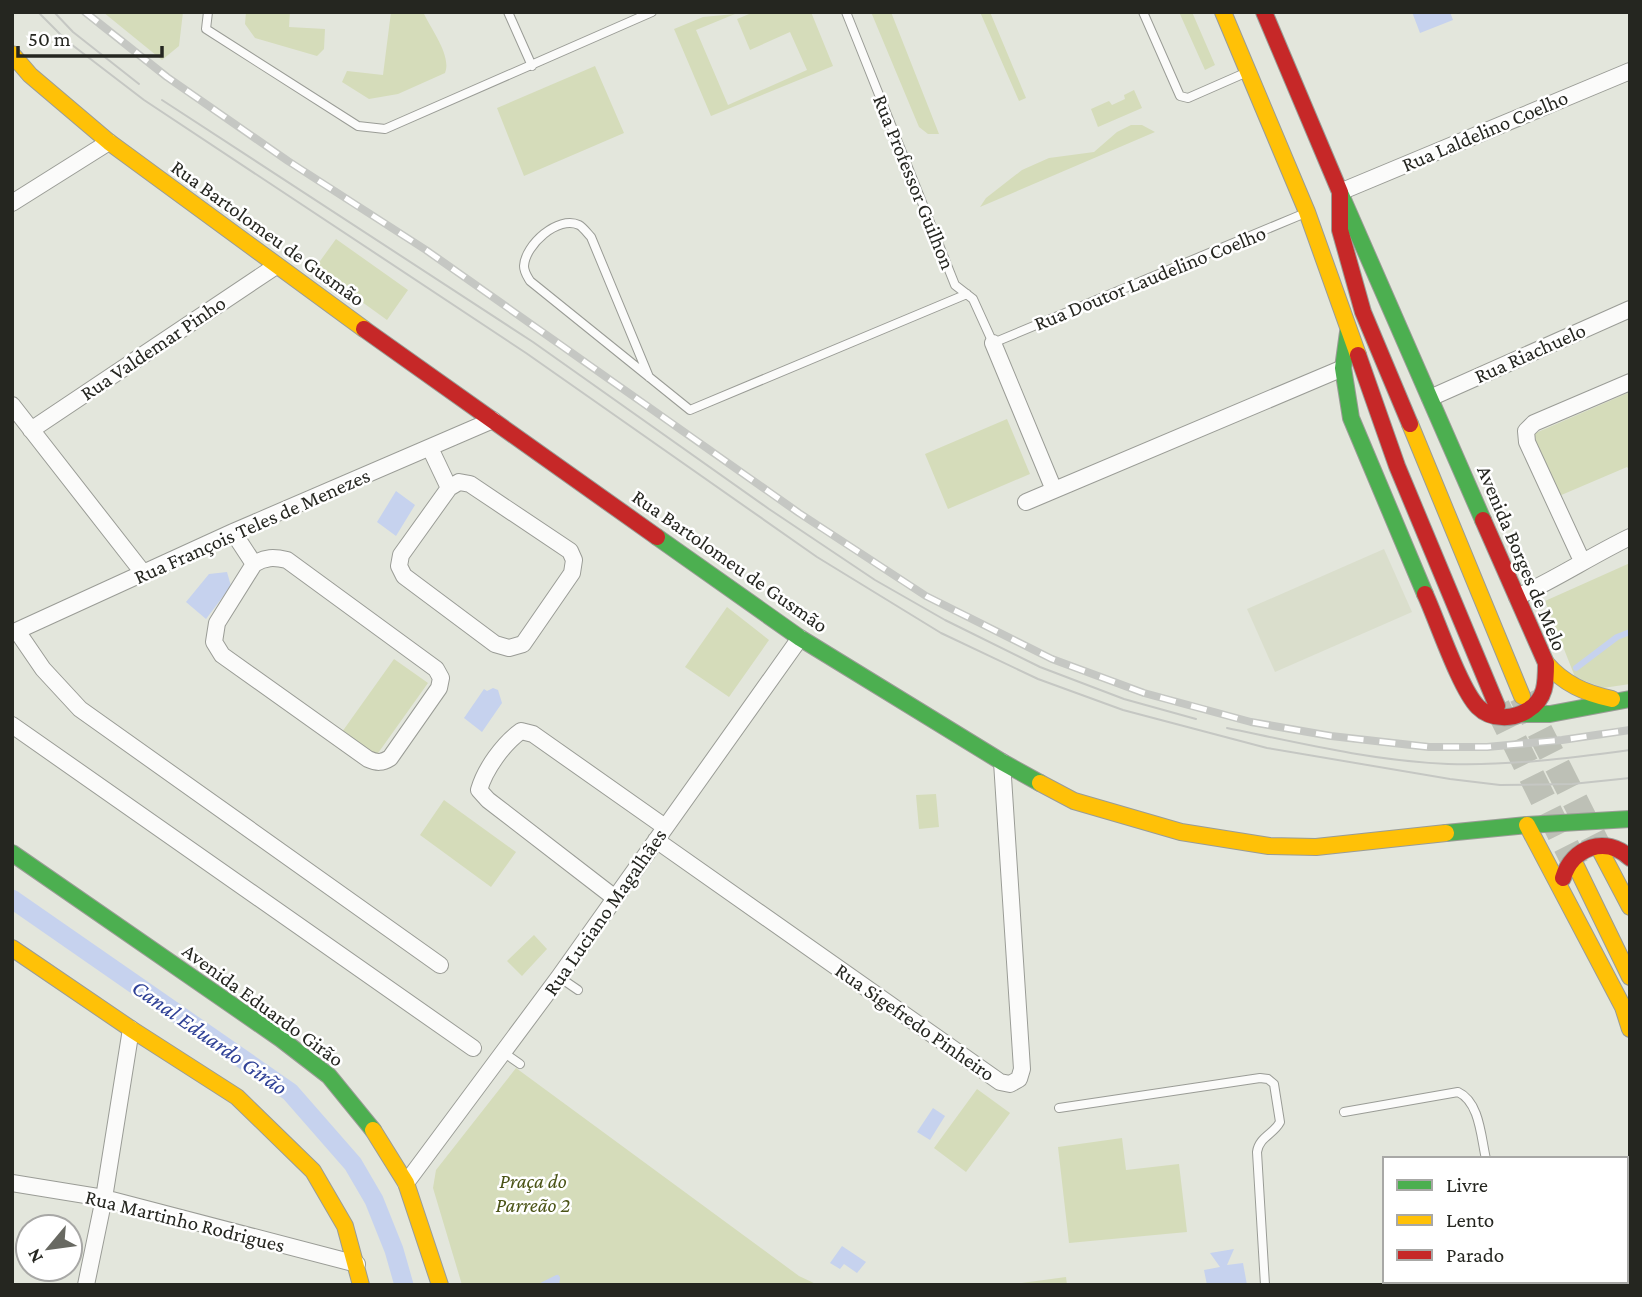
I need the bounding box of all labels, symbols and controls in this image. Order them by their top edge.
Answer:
scale bar [18,14,161,58]
text: 50 m [28,27,71,51]
street label: Rua Laldelino Coelho [1398,85,1572,177]
street label: Rua Professor Guilhon [868,91,960,273]
street label: Rua Bartolomeu de Gusmão [167,155,369,311]
street label: Rua Doutor Laudelino Coelho [1031,220,1269,336]
street label: Rua Valdemar Pinho [76,291,230,405]
street label: Rua Riachuelo [1471,318,1589,388]
street label: Avenida Borges de Melo [1472,462,1572,654]
street label: Rua François Teles de Menezes [130,463,374,589]
street label: Rua Bartolomeu de Gusmão [628,484,832,638]
street label: Rua Luciano Magalhães [538,824,672,1000]
street label: Avenida Eduardo Girão [178,938,348,1072]
street label: Rua Sigefredo Pinheiro [831,958,999,1086]
water label: Canal Eduardo Girão [127,974,293,1100]
legend [1383,1157,1628,1283]
park label: Praça do Parreão 2 [495,1169,571,1217]
text: Livre [1446,1173,1488,1197]
street label: Rua Martinho Rodrigues [83,1185,287,1257]
text: Lento [1446,1208,1494,1232]
north arrow [14,1213,84,1283]
text: Parado [1446,1243,1504,1267]
text: N [22,1245,47,1267]

